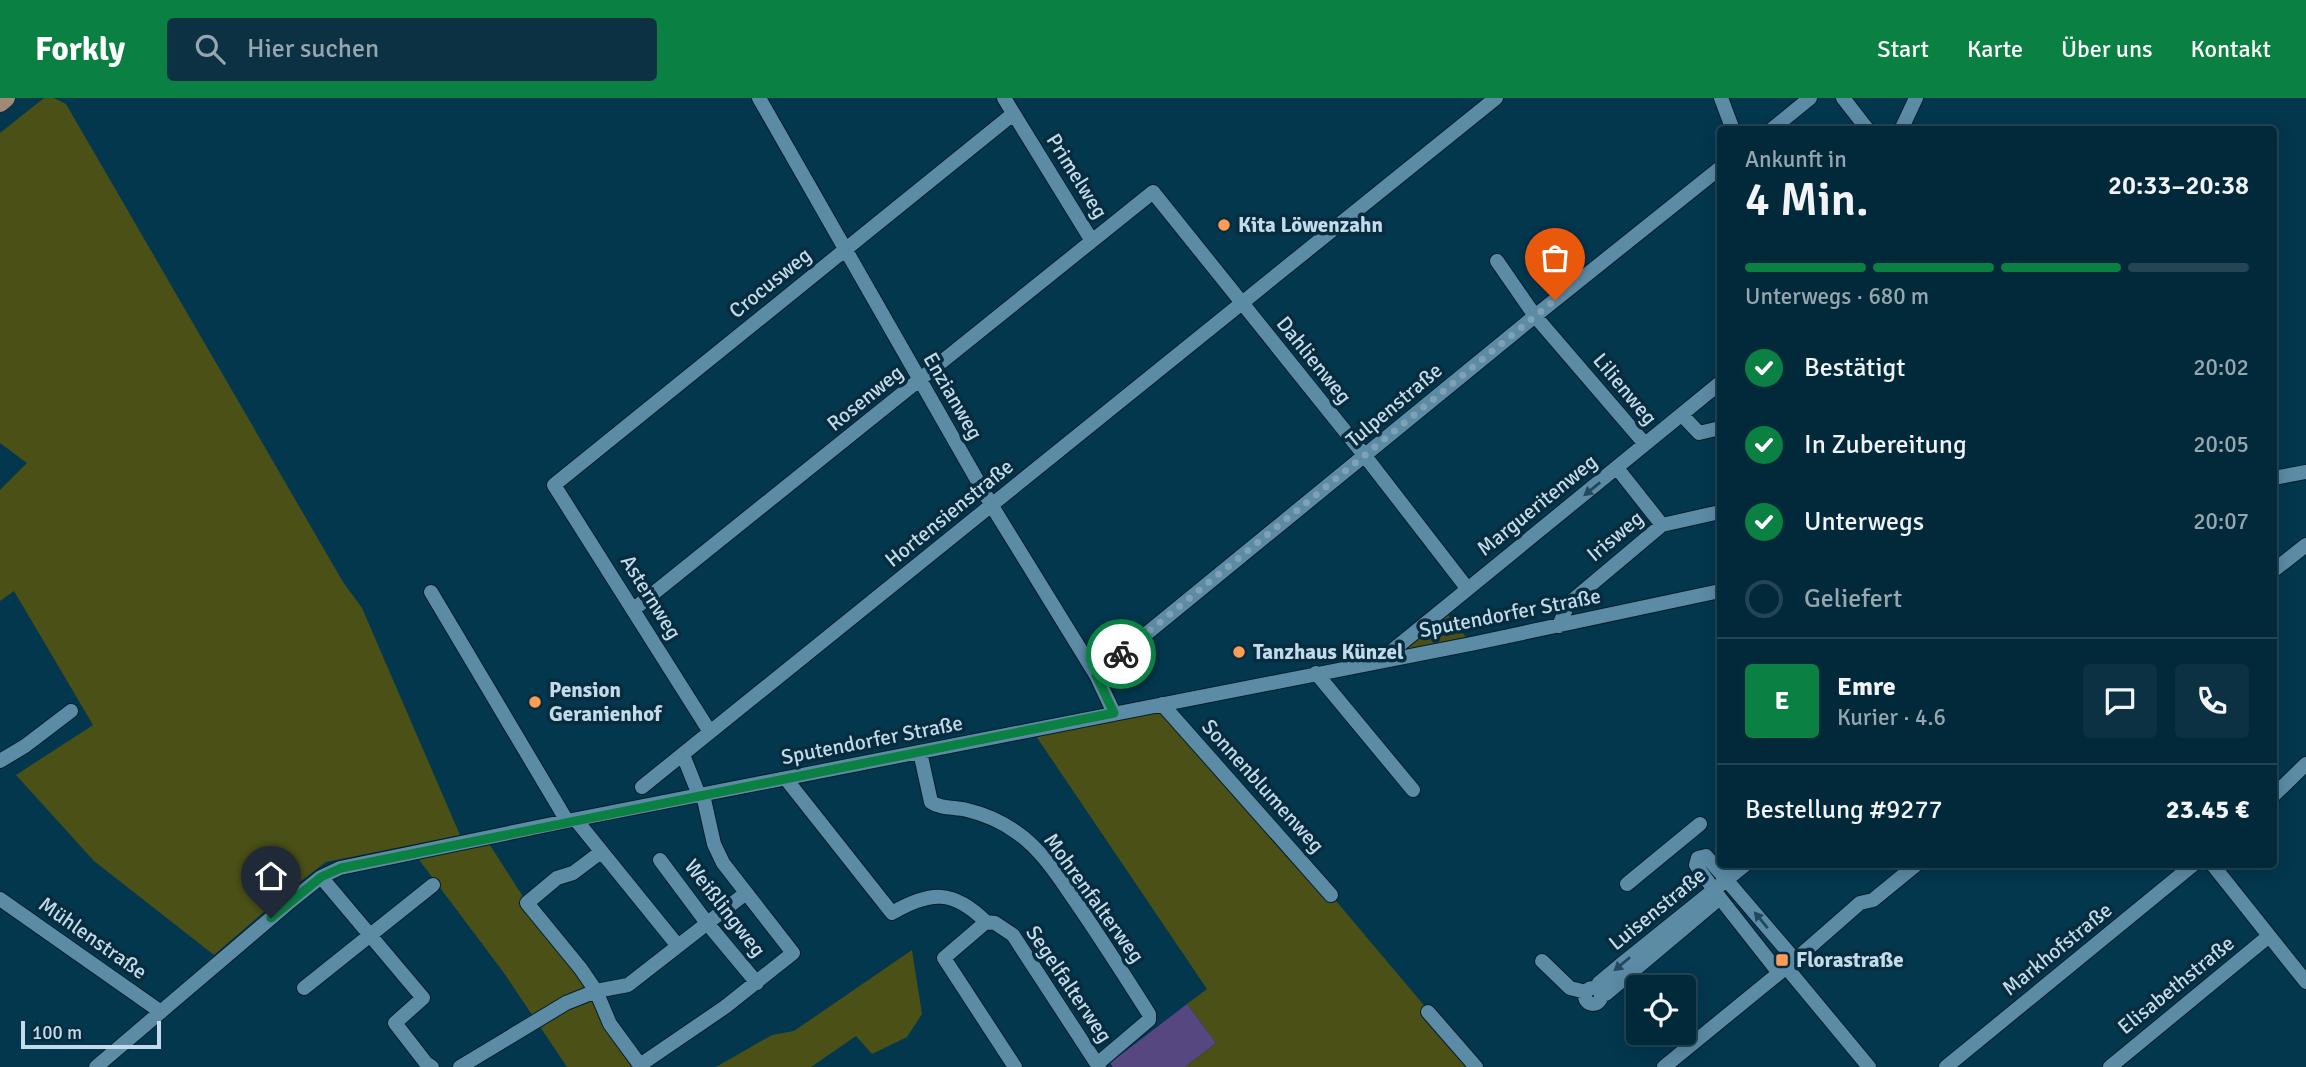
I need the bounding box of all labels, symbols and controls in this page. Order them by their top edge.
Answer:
search box [167,18,657,81]
text: Forkly [35,29,125,70]
icon: search [191,30,229,68]
text: Hier suchen [247,33,379,65]
text: Start [1877,34,1929,64]
text: Karte [1967,34,2023,64]
text: Über uns [2061,34,2153,64]
text: Kontakt [2191,34,2271,64]
street label: Primelweg [1041,129,1113,223]
text: Ankunft in [1745,145,1847,174]
text: 20:33–20:38 [2108,170,2249,202]
text: 4 Min. [1745,172,1869,228]
place label: Kita Löwenzahn [1238,212,1383,238]
marker: Kita Löwenzahn [1216,217,1232,233]
pin [1525,228,1585,300]
icon: bag [1536,239,1574,277]
street label: Crocusweg [724,242,816,324]
text: Unterwegs · 680 m [1745,282,1929,311]
street label: Dahlienweg [1271,311,1357,409]
street label: Enzianweg [918,348,988,444]
street label: Lilienweg [1587,348,1663,430]
icon: check [1745,349,1783,387]
text: Bestätigt [1804,352,1905,384]
text: 20:02 [2193,353,2249,382]
street label: Tulpenstraße [1341,357,1447,453]
street label: Rosenweg [822,359,908,437]
icon: check [1745,426,1783,464]
text: In Zubereitung [1804,429,1967,461]
text: 20:05 [2193,430,2249,459]
street label: Margueritenweg [1472,449,1602,561]
street label: Hortensienstraße [880,453,1018,573]
one-way arrow [1583,481,1601,496]
icon: check [1745,503,1783,541]
street label: Irisweg [1582,505,1648,567]
text: Unterwegs [1804,506,1924,538]
text: 20:07 [2193,507,2249,536]
street label: Asternweg [615,550,687,644]
street label: Sputendorfer Straße [1417,583,1603,643]
text: Geliefert [1804,583,1902,615]
courier [1086,619,1156,689]
icon: bike [1102,635,1140,673]
place label: Tanzhaus Künzel [1253,639,1404,665]
marker: Tanzhaus Künzel [1231,644,1247,660]
button: chat [2083,664,2157,738]
button: phone [2175,664,2249,738]
text: Emre [1837,671,1896,703]
place label: Pension Geranienhof [549,677,663,727]
text: E [1775,685,1789,717]
marker: Pension Geranienhof [527,694,543,710]
text: Kurier · 4.6 [1837,703,1946,732]
street label: Sputendorfer Straße [779,710,965,770]
street label: Sonnenblumenweg [1196,714,1330,858]
text: Bestellung #9277 [1745,794,1942,826]
text: 23.45 € [2166,794,2249,826]
street label: Mohrenfalterweg [1038,828,1150,968]
pin [241,846,301,918]
street label: Weißlingweg [679,854,771,962]
icon: home [252,857,290,895]
street label: Luisenstraße [1603,862,1711,956]
street label: Mühlenstraße [34,891,152,985]
street label: Markhofstraße [1997,897,2117,1001]
one-way arrow [1753,911,1769,929]
street label: Segelfalterweg [1020,921,1118,1047]
street label: Elisabethstraße [2113,930,2239,1040]
place label: Florastraße [1796,947,1904,973]
marker: Florastraße [1774,952,1790,968]
one-way arrow [1614,956,1632,971]
map controls [1626,975,1696,1045]
button: locate [1626,975,1696,1045]
scale bar [21,1018,161,1050]
text: 100 m [32,1021,82,1045]

